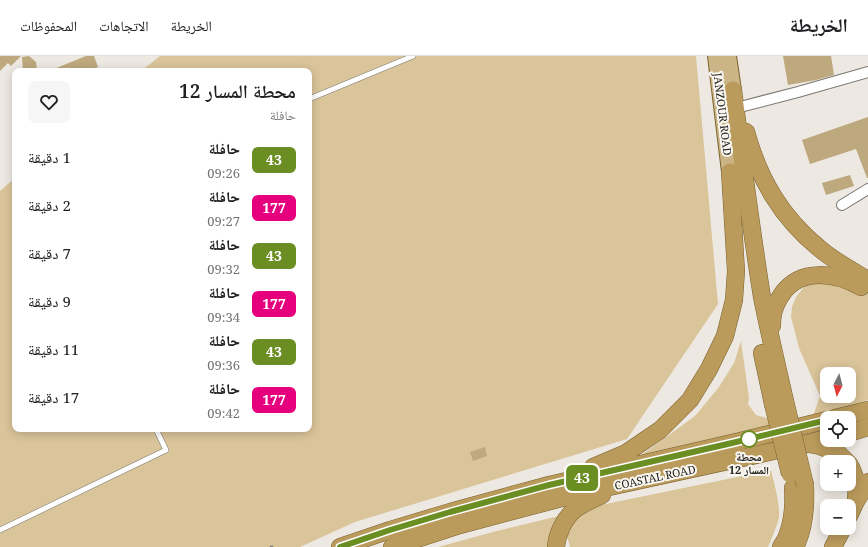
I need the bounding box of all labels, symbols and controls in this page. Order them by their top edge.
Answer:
text: الخريطة [790,12,848,38]
text: المحفوظات [20,16,77,35]
text: الاتجاهات [99,16,149,35]
text: الخريطة [171,16,212,35]
street label: JANZOUR ROAD [710,71,736,156]
text: محطة المسار 12 [179,78,296,104]
button: heart [28,81,70,123]
text: حافلة [270,106,296,124]
text: حافلة [209,138,240,158]
text: 1 دقيقة [28,147,71,167]
text: 43 [266,150,282,169]
text: 09:26 [207,164,240,182]
text: حافلة [209,186,240,206]
text: 2 دقيقة [28,195,71,215]
text: 177 [262,198,286,217]
text: 09:27 [207,212,240,230]
text: حافلة [209,234,240,254]
text: 7 دقيقة [28,243,71,263]
text: 43 [266,246,282,265]
text: 09:32 [207,260,240,278]
text: حافلة [209,282,240,302]
text: 9 دقيقة [28,291,71,311]
text: 177 [262,294,286,313]
text: 09:34 [207,308,240,326]
text: حافلة [209,330,240,350]
text: 11 دقيقة [28,339,79,359]
text: 43 [266,342,282,361]
text: 09:36 [207,356,240,374]
north arrow [820,367,856,403]
map controls [820,367,856,535]
text: حافلة [209,378,240,398]
text: 17 دقيقة [28,387,79,407]
text: 177 [262,390,286,409]
text: 09:42 [207,404,240,422]
button: locate [820,411,856,447]
marker: محطة المسار 12 [740,430,758,448]
place label: محطة المسار 12 [729,449,769,477]
button: + [820,455,856,491]
street label: COASTAL ROAD [613,461,697,493]
line badge: 43 [564,465,600,491]
text: 43 [574,468,590,487]
button: − [820,499,856,535]

